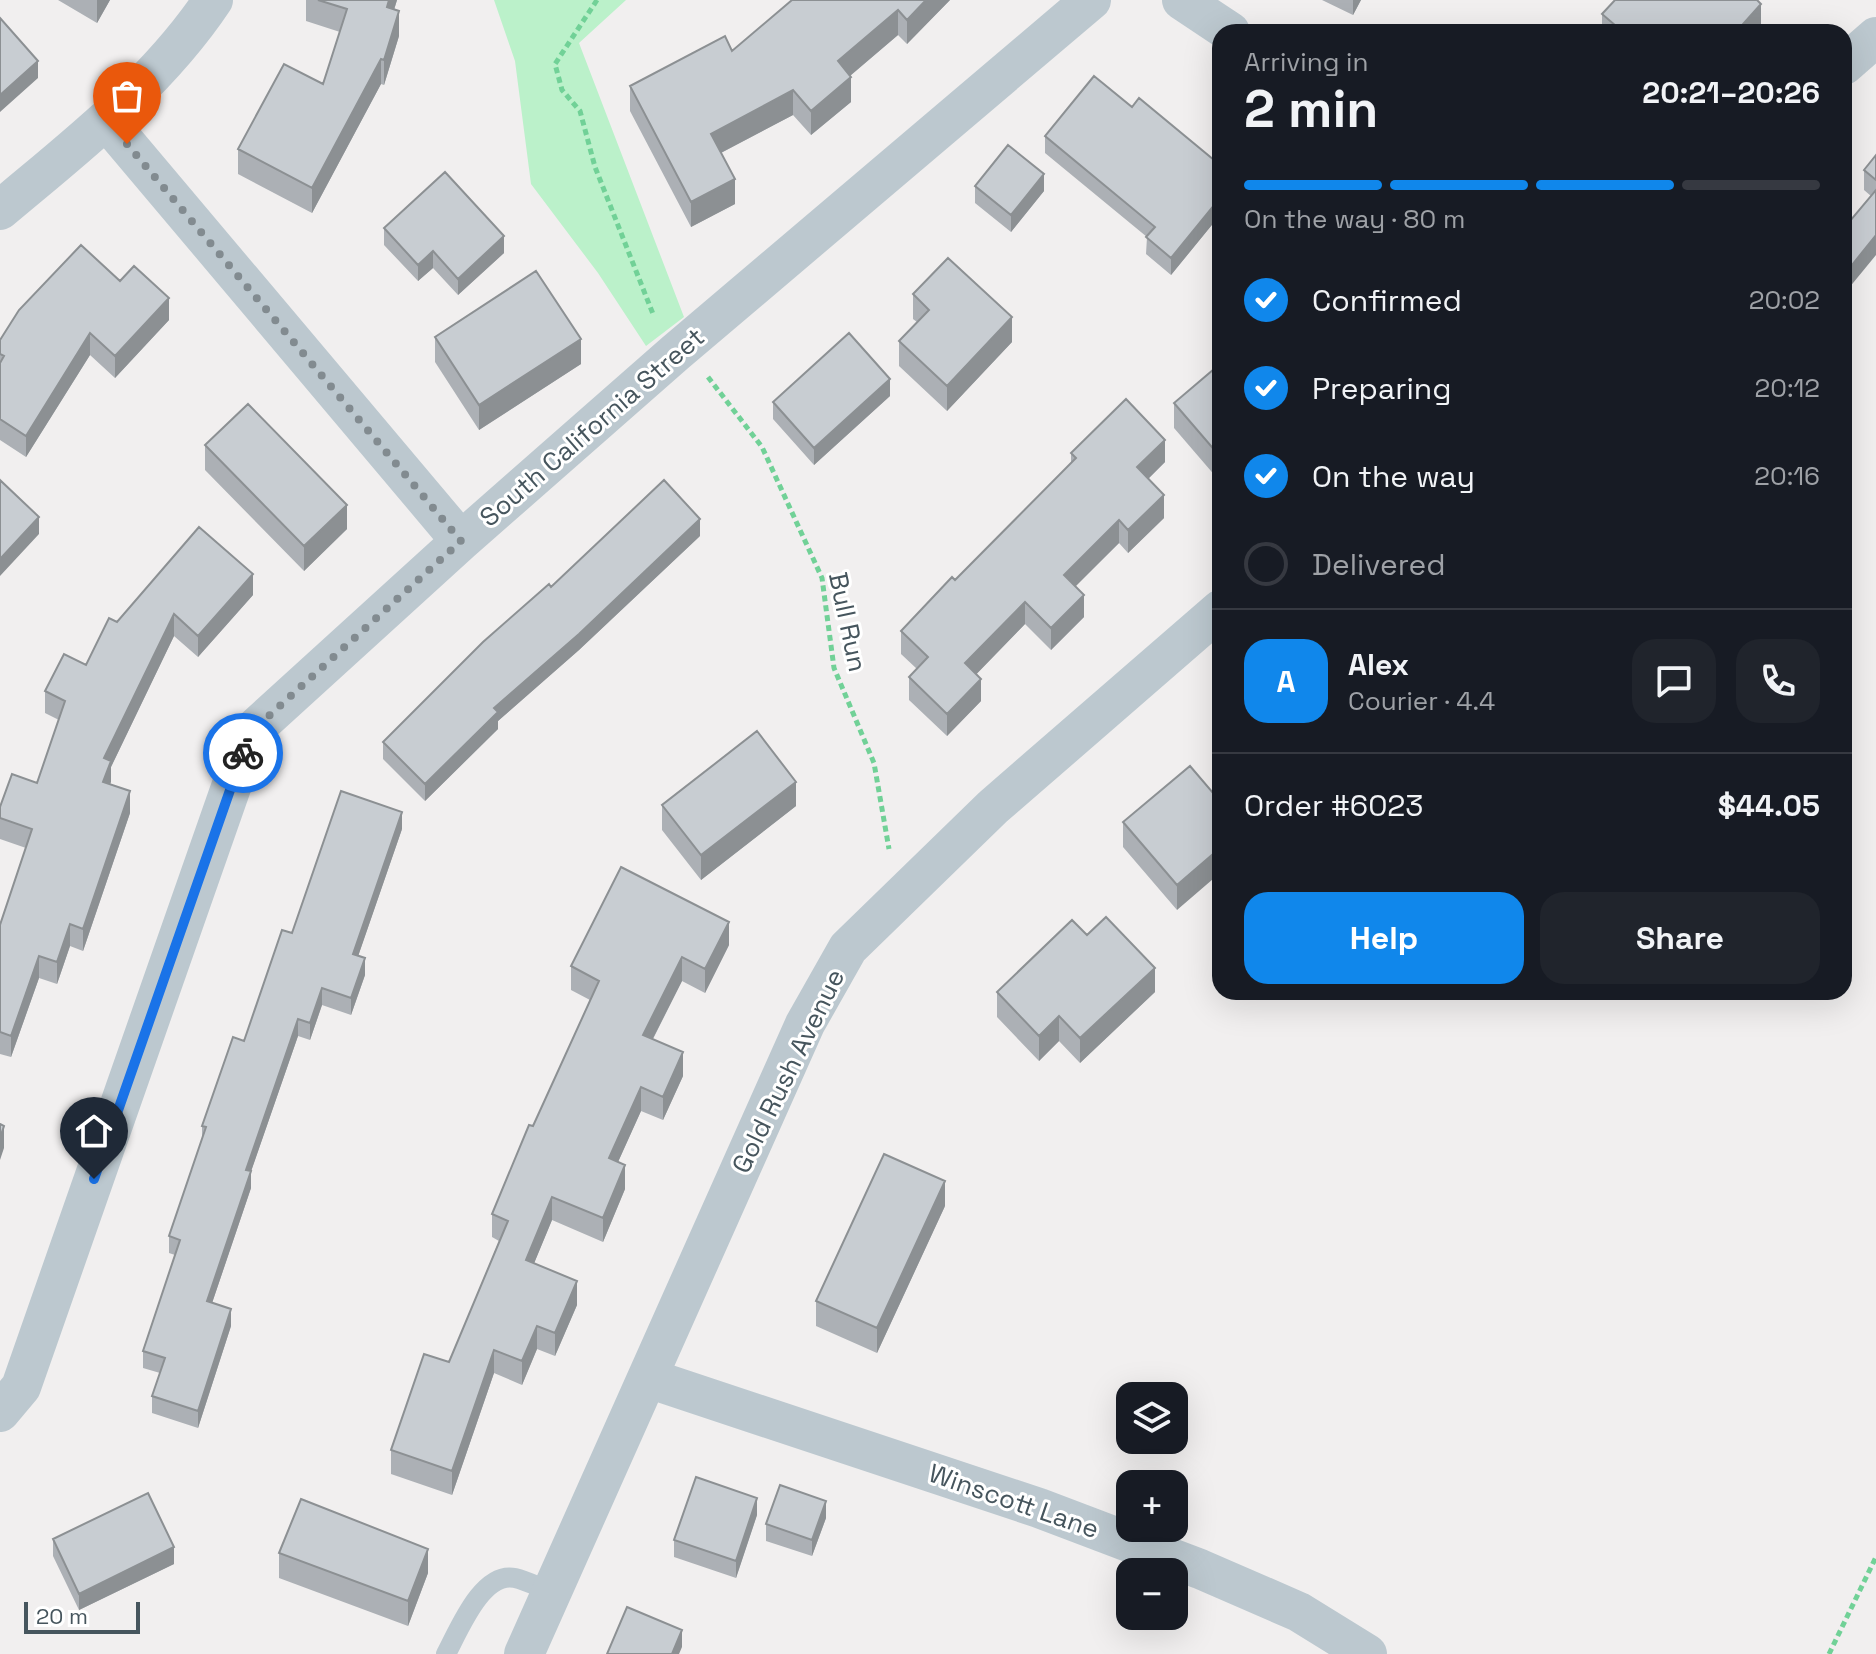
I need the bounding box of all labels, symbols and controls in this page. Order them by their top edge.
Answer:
text: Arriving in [1244,45,1368,79]
pin [93,62,161,144]
text: 20:21–20:26 [1642,73,1820,112]
icon: bag [105,74,149,118]
text: 2 min [1244,76,1378,142]
text: On the way · 80 m [1244,202,1465,236]
icon: check [1244,278,1288,322]
text: Confirmed [1312,281,1462,320]
text: 20:02 [1749,283,1820,317]
street label: South California Street [473,320,711,534]
icon: check [1244,366,1288,410]
text: Preparing [1312,369,1451,408]
text: 20:12 [1755,371,1820,405]
icon: check [1244,454,1288,498]
text: On the way [1312,457,1475,496]
text: 20:16 [1754,459,1820,493]
text: Delivered [1312,545,1446,584]
street label: Bull Run [821,569,875,675]
button: chat [1632,639,1716,723]
button: phone [1736,639,1820,723]
text: Alex [1348,645,1409,684]
text: A [1276,662,1296,701]
text: Courier · 4.4 [1348,684,1495,718]
courier [203,713,283,793]
icon: bike [221,731,265,775]
text: Order #6023 [1244,786,1423,825]
text: $44.05 [1718,786,1820,825]
button: Help [1244,892,1524,984]
button: Share [1540,892,1820,984]
street label: Gold Rush Avenue [724,963,852,1179]
pin [60,1097,128,1179]
icon: home [72,1109,116,1153]
map controls [1116,1382,1188,1630]
button: layers [1116,1382,1188,1454]
street label: Winscott Lane [924,1456,1104,1546]
button: + [1116,1470,1188,1542]
button: − [1116,1558,1188,1630]
scale bar [24,1598,140,1634]
text: 20 m [36,1602,88,1630]

